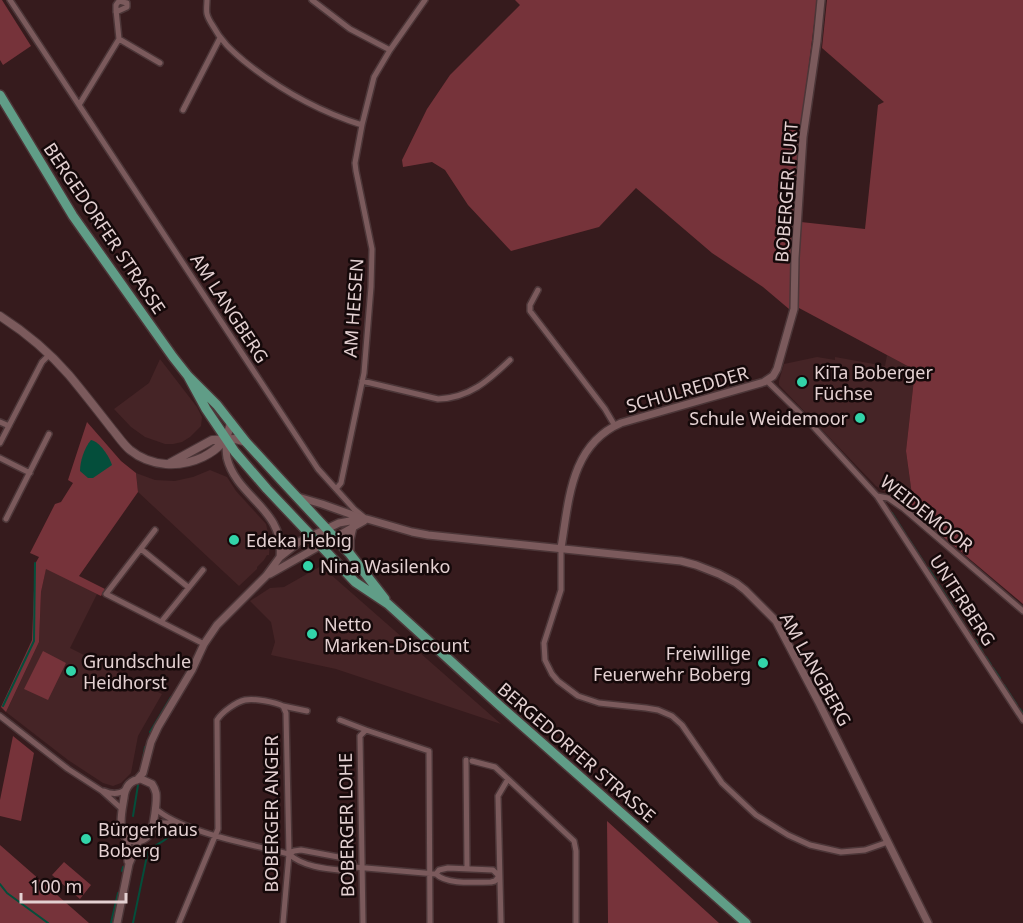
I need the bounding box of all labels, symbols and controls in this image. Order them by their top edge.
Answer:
street label: BOBERGER FURT [769,121,803,263]
street label: BERGEDORFER STRASSE [39,138,171,318]
street label: AM LANGBERG [186,249,274,367]
street label: AM HEESEN [338,258,368,358]
street label: SCHULREDDER [623,360,751,418]
place label: KiTa Boberger Füchse [814,360,933,405]
marker: KiTa Boberger Füchse [795,375,809,389]
place label: Schule Weidemoor [689,406,849,430]
marker: Schule Weidemoor [853,411,867,425]
street label: WEIDEMOOR [876,469,978,557]
place label: Edeka Hebig [246,528,352,552]
marker: Edeka Hebig [227,533,241,547]
street label: UNTERBERG [925,550,1001,650]
place label: Nina Wasilenko [320,554,450,578]
marker: Nina Wasilenko [301,559,315,573]
street label: AM LANGBERG [775,608,857,730]
place label: Netto Marken-Discount [324,612,470,657]
marker: Netto Marken-Discount [305,627,319,641]
place label: Freiwillige Feuerwehr Boberg [593,641,751,686]
place label: Grundschule Heidhorst [83,649,191,694]
marker: Freiwillige Feuerwehr Boberg [756,656,770,670]
marker: Grundschule Heidhorst [64,664,78,678]
street label: BERGEDORFER STRASSE [493,677,661,827]
street label: BOBERGER ANGER [259,735,283,893]
street label: BOBERGER LOHE [333,753,359,897]
place label: Bürgerhaus Boberg [98,817,198,862]
marker: Bürgerhaus Boberg [79,832,93,846]
scale bar [21,866,126,904]
text: 100 m [30,874,82,898]

